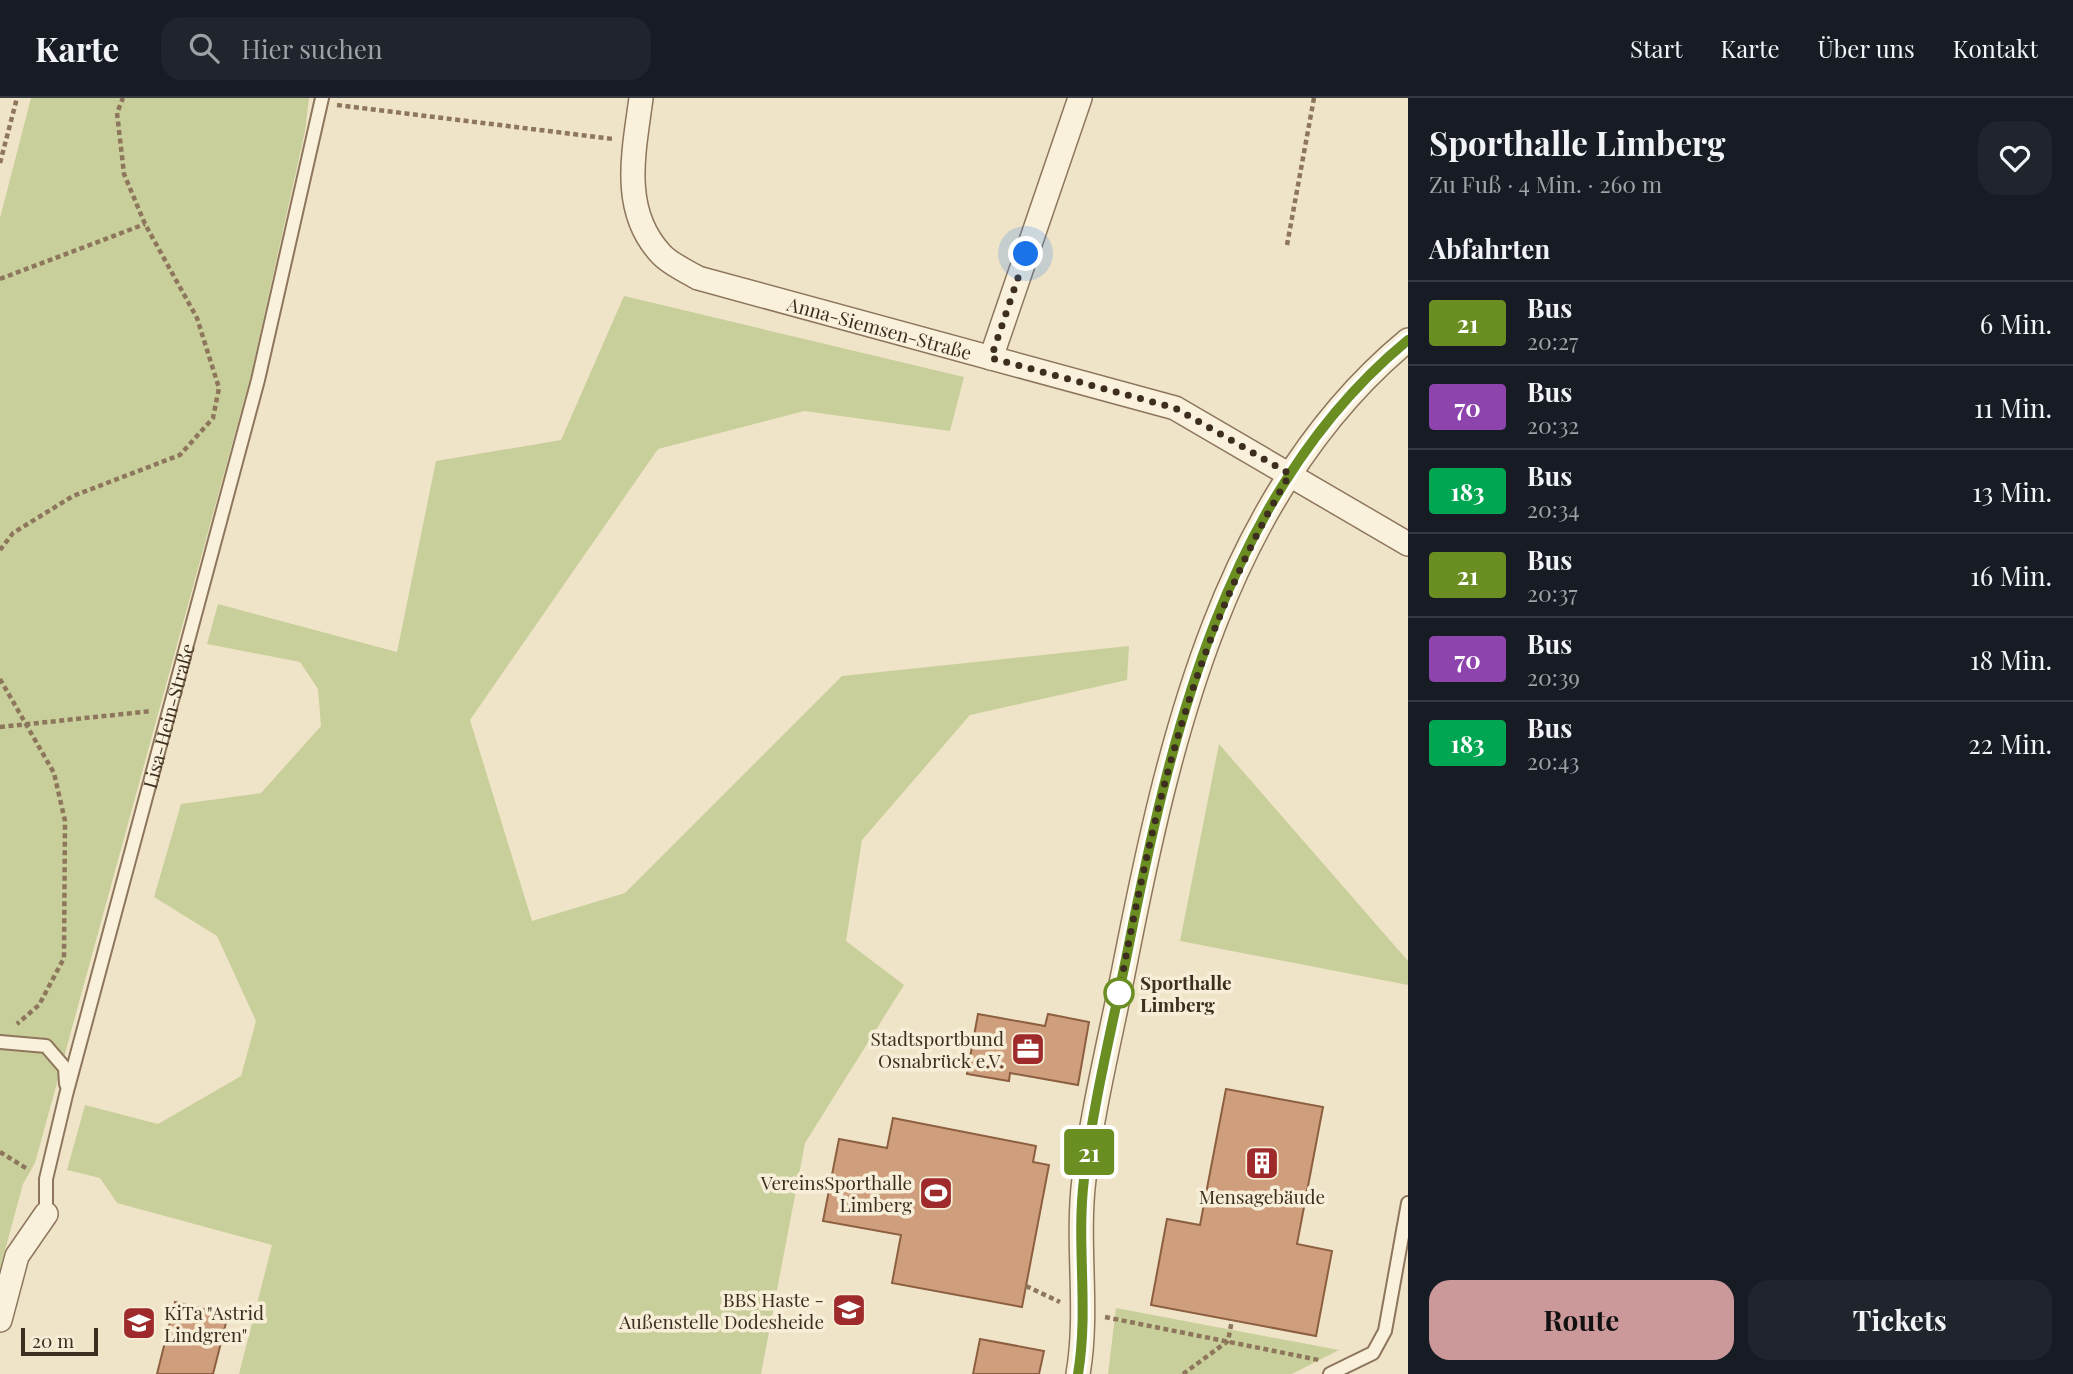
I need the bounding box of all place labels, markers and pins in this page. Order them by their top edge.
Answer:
place label: Sporthalle Limberg [1140,969,1232,1017]
marker: Sporthalle Limberg [1104,978,1134,1008]
place label: Stadtsportbund Osnabrück e.V. [871,1025,1004,1073]
office icon: Stadtsportbund Osnabrück e.V. [1009,1030,1047,1068]
building icon: Mensagebäude [1243,1144,1281,1182]
place label: VereinsSporthalle Limberg [760,1169,912,1217]
sports icon: VereinsSporthalle Limberg [917,1174,955,1212]
place label: Mensagebäude [1199,1183,1325,1209]
place label: BBS Haste - Außenstelle Dodesheide [618,1286,824,1334]
school or university icon: BBS Haste - Außenstelle Dodesheide [830,1291,868,1329]
place label: KiTa "Astrid Lindgren" [164,1299,264,1347]
school or university icon: KiTa "Astrid Lindgren" [120,1304,158,1342]

